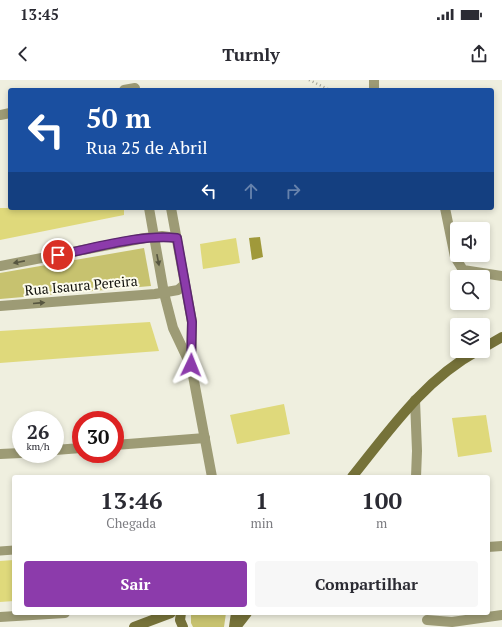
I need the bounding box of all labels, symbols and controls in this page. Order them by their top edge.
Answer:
text: 13:45 [20,4,59,24]
text: Turnly [222,42,280,66]
icon: back [12,43,34,65]
icon: share [468,43,490,65]
text: 50 m [86,99,151,136]
icon: left [20,104,72,156]
text: Rua 25 de Abril [86,135,208,159]
icon: left [198,180,220,202]
icon: ahead [240,180,262,202]
icon: right [282,180,304,202]
map controls [450,222,490,358]
button: sound [450,222,490,262]
pin [41,238,75,272]
icon: arrive [47,244,69,266]
one-way arrow [155,254,161,266]
one-way arrow [12,260,25,266]
button: search [450,270,490,310]
street label: Rua Isaura Pereira [24,271,138,299]
one-way arrow [33,299,45,306]
button: layers [450,318,490,358]
position arrow [170,344,212,386]
speed limit sign: 30 [72,411,124,463]
text: 26 [27,418,49,445]
text: km/h [26,440,50,453]
text: 13:46 [100,484,162,516]
text: 1 [255,484,269,516]
text: 100 [361,484,402,516]
text: Chegada [106,514,156,532]
text: min [250,514,273,532]
text: m [376,514,387,532]
button: Sair [24,561,247,607]
button: Compartilhar [255,561,478,607]

